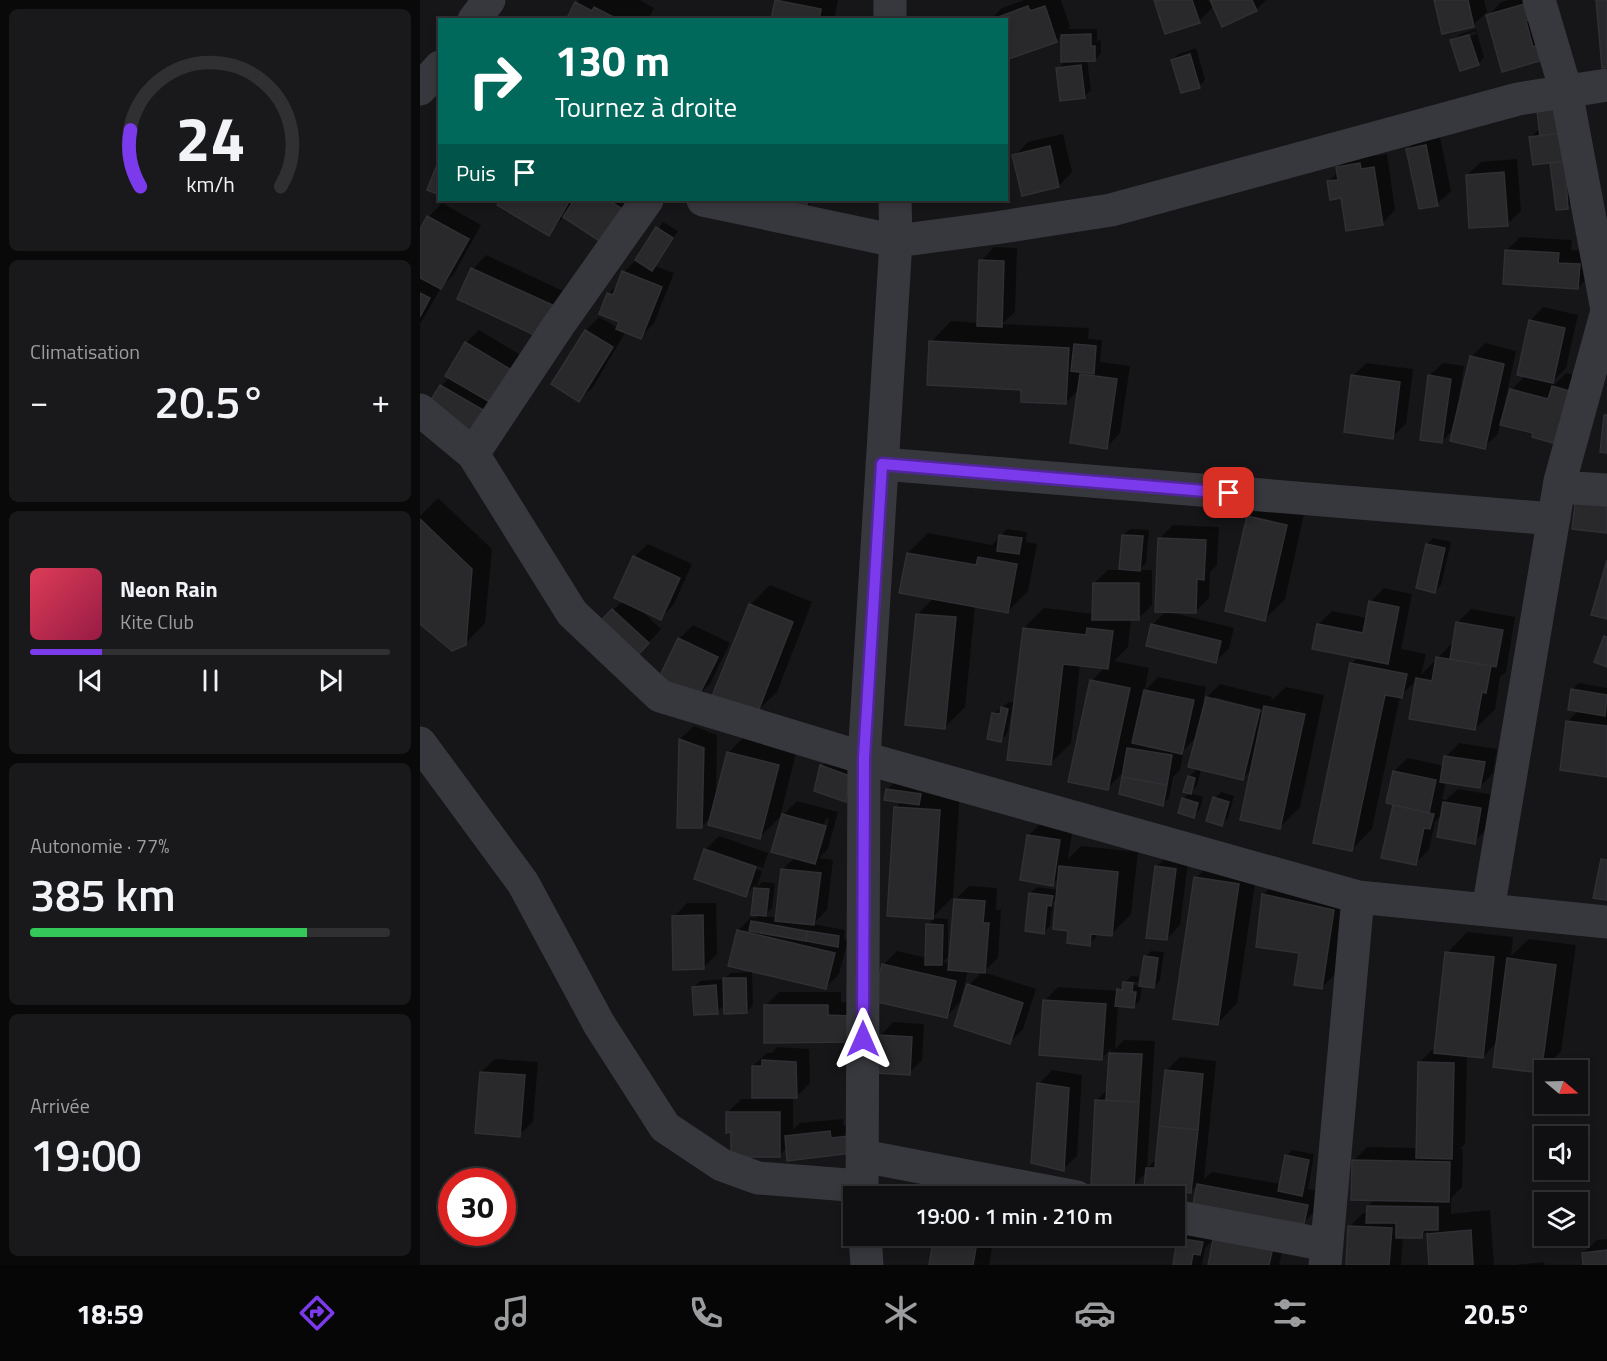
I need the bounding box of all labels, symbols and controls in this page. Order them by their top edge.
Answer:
text: 130 m [555,28,670,92]
icon: right [456,42,534,120]
text: Tournez à droite [555,86,737,127]
text: 24 [175,90,245,185]
text: Puis [456,156,496,190]
icon: arrive [508,156,541,189]
text: km/h [186,168,234,200]
text: Climatisation [30,336,140,367]
text: 20.5° [154,367,266,435]
text: − [30,376,48,426]
text: + [372,376,390,426]
pin [1203,467,1254,518]
icon: arrive [1212,476,1245,509]
text: Neon Rain [120,572,218,606]
text: Kite Club [120,606,194,637]
icon: previous [74,664,107,697]
icon: pause [194,664,227,697]
icon: next [314,664,347,697]
text: Autonomie · 77% [30,830,169,861]
text: 385 km [30,860,176,928]
position arrow [831,1007,895,1071]
north arrow [1534,1060,1588,1114]
map controls [1534,1060,1588,1246]
text: Arrivée [30,1090,90,1121]
text: 19:00 [30,1120,142,1188]
button: sound [1534,1126,1588,1180]
speed limit sign: 30 [438,1168,516,1246]
button: layers [1534,1192,1588,1246]
text: 19:00 · 1 min · 210 m [915,1199,1113,1233]
icon: directions [296,1292,338,1334]
icon: music [491,1292,533,1334]
icon: phone [685,1292,727,1334]
icon: climate [880,1292,922,1334]
icon: car [1074,1292,1116,1334]
icon: filters [1269,1292,1311,1334]
text: 18:59 [76,1293,144,1334]
text: 20.5° [1463,1293,1531,1334]

